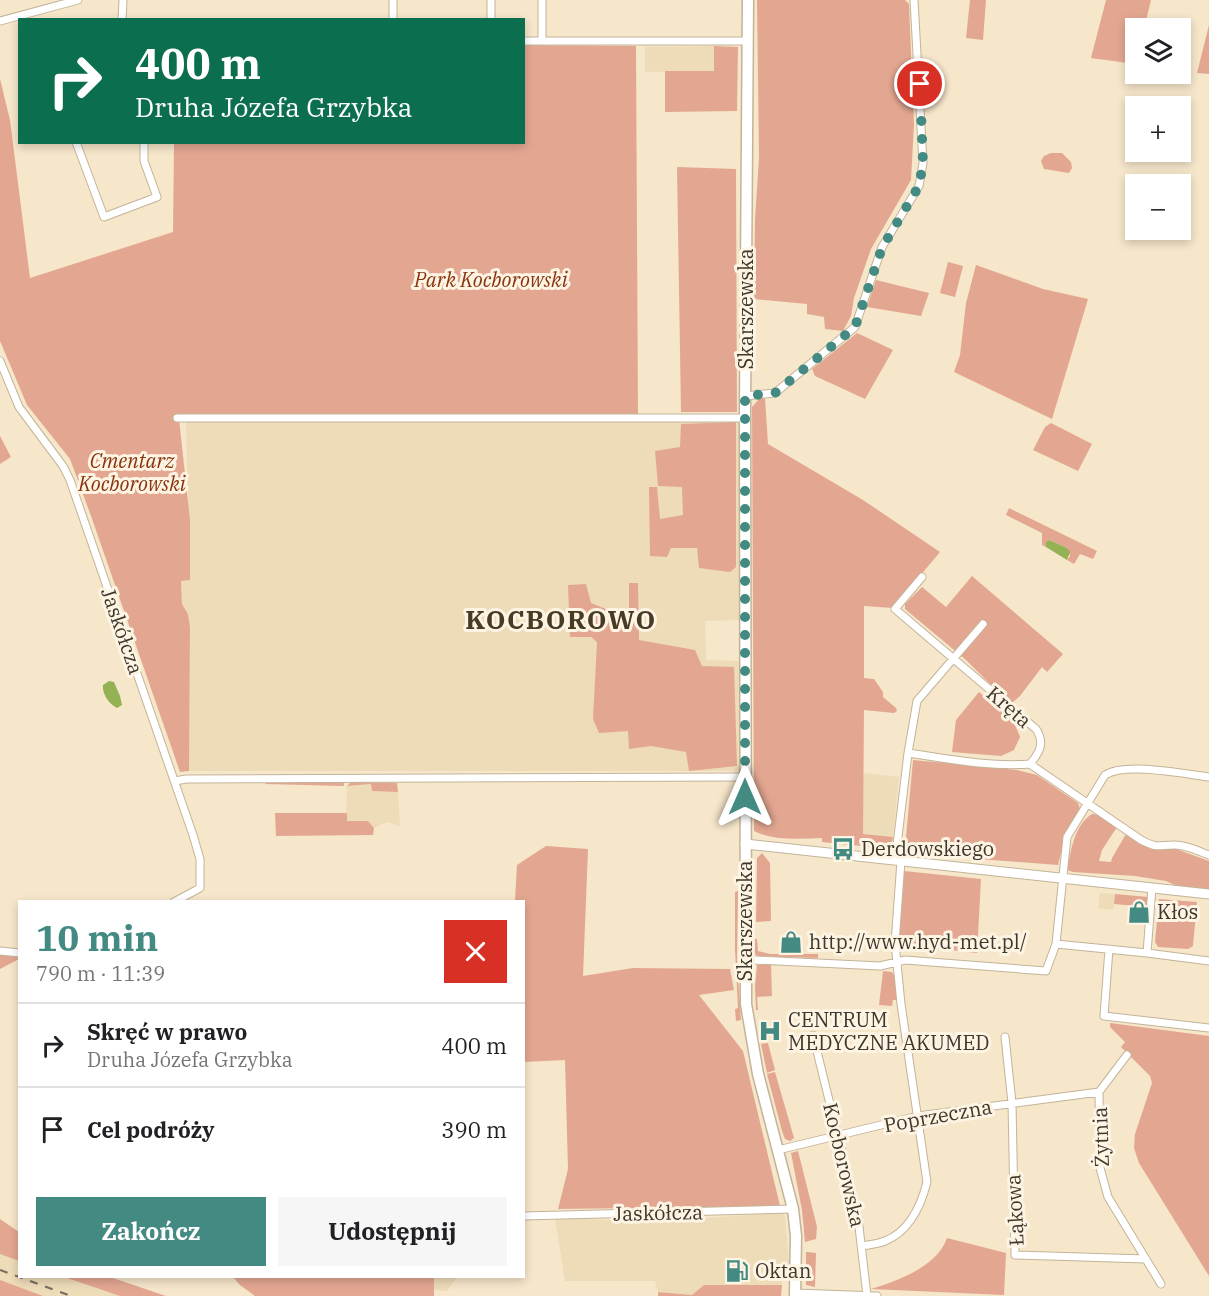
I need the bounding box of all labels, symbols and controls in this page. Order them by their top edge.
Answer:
map controls [1125,18,1191,240]
button: layers [1125,18,1191,84]
text: 400 m [135,36,261,91]
icon: right [36,42,114,120]
pin [894,58,945,109]
icon: arrive [903,67,936,100]
text: Druha Józefa Grzybka [135,89,413,124]
button: + [1125,96,1191,162]
button: − [1125,174,1191,240]
street label: Skarszewska [732,248,759,370]
park label: Park Kocborowski [413,266,568,293]
park label: Cmentarz Kocborowski [77,447,186,497]
street label: Jaskółcza [95,584,150,678]
district label: KOCBOROWO [465,602,657,636]
street label: Kręta [981,680,1038,734]
position arrow [713,765,777,829]
place label: Derdowskiego [861,835,994,862]
bus stop icon: Derdowskiego [830,836,856,862]
street label: Skarszewska [731,860,758,982]
place label: Kłos [1157,898,1198,925]
shop icon: Kłos [1126,899,1152,925]
text: 10 min [36,914,158,961]
button: close [444,920,507,983]
place label: http://www.hyd-met.pl/ [809,928,1027,955]
shop icon: http://www.hyd-met.pl/ [778,929,804,955]
text: 790 m · 11:39 [36,960,165,987]
place label: CENTRUM MEDYCZNE AKUMED [788,1006,989,1056]
text: Skręć w prawo [87,1017,247,1046]
hospital icon: CENTRUM MEDYCZNE AKUMED [757,1018,783,1044]
icon: right [36,1029,69,1062]
text: 400 m [441,1031,507,1060]
text: Druha Józefa Grzybka [87,1046,293,1073]
street label: Poprzeczna [882,1093,994,1138]
street label: Kocborowska [817,1100,872,1230]
street label: Żytnia [1086,1106,1115,1168]
icon: arrive [36,1113,69,1146]
text: Cel podróży [87,1115,215,1144]
text: 390 m [441,1115,507,1144]
street label: Łąkowa [999,1173,1030,1246]
button: Zakończ [36,1197,266,1266]
button: Udostępnij [278,1197,507,1266]
street label: Jaskółcza [613,1198,703,1227]
place label: Oktan [755,1257,812,1284]
fuel station icon: Oktan [724,1258,750,1284]

